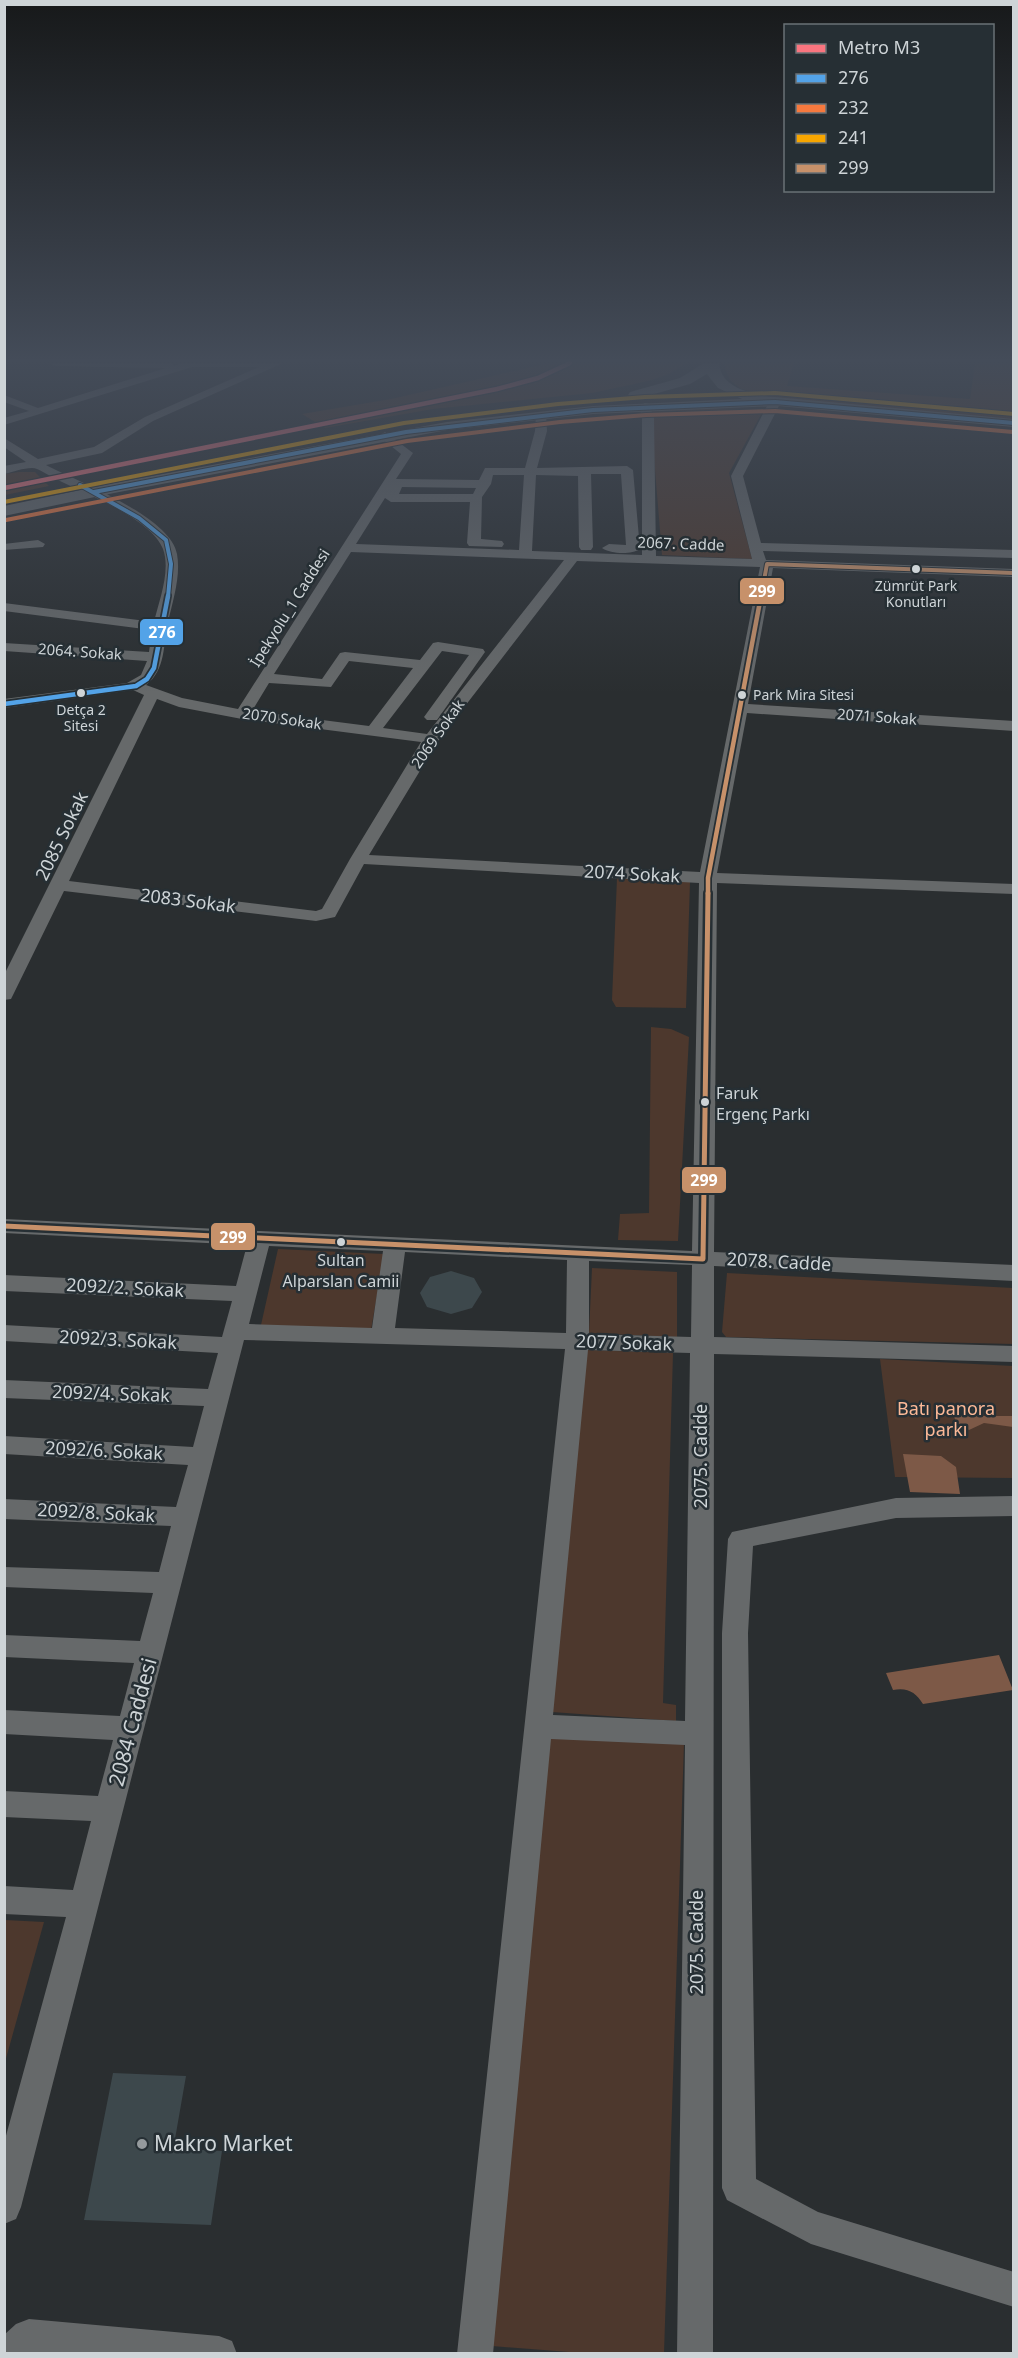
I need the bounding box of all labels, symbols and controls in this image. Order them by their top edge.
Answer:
legend [784,24,994,192]
text: Metro M3 [838,35,920,59]
text: 276 [838,65,869,89]
text: 232 [838,95,869,119]
text: 241 [838,125,869,149]
text: 299 [838,155,869,179]
street label: 2067. Cadde [637,531,725,555]
street label: İpekyolu_1 Caddesi [245,545,334,670]
marker: Zümrüt Park Konutları [910,563,922,575]
place label: Zümrüt Park Konutları [875,576,958,611]
line badge: 299 [739,577,785,605]
text: 299 [748,580,776,602]
line badge: 276 [139,618,184,646]
text: 276 [148,621,176,643]
street label: 2064. Sokak [37,638,123,664]
place label: Park Mira Sitesi [753,685,854,704]
marker: Detça 2 Sitesi [75,687,87,699]
marker: Park Mira Sitesi [736,689,748,701]
street label: 2069 Sokak [406,695,468,772]
place label: Detça 2 Sitesi [56,700,106,735]
street label: 2070 Sokak [241,703,323,733]
street label: 2071 Sokak [836,703,918,729]
street label: 2085 Sokak [29,787,93,884]
street label: 2074 Sokak [584,859,681,888]
street label: 2083 Sokak [139,882,238,918]
place label: Faruk Ergenç Parkı [716,1082,810,1125]
marker: Faruk Ergenç Parkı [699,1096,711,1108]
line badge: 299 [681,1166,727,1194]
text: 299 [690,1169,718,1191]
line badge: 299 [210,1222,256,1251]
text: 299 [219,1226,247,1248]
marker: Sultan Alparslan Camii [335,1236,347,1248]
street label: 2078. Cadde [726,1246,832,1276]
place label: Sultan Alparslan Camii [283,1249,399,1292]
street label: 2092/2. Sokak [66,1272,185,1302]
street label: 2092/3. Sokak [59,1324,178,1354]
street label: 2077 Sokak [576,1328,673,1356]
street label: 2092/4. Sokak [52,1379,171,1407]
park label: Batı panora parkı [897,1396,995,1441]
street label: 2075. Cadde [688,1404,712,1508]
street label: 2092/6. Sokak [45,1435,164,1465]
street label: 2092/8. Sokak [37,1497,156,1527]
street label: 2084 Caddesi [101,1655,163,1789]
street label: 2075. Cadde [684,1890,708,1994]
place label: Makro Market [154,2129,293,2157]
marker: Makro Market [135,2137,149,2151]

